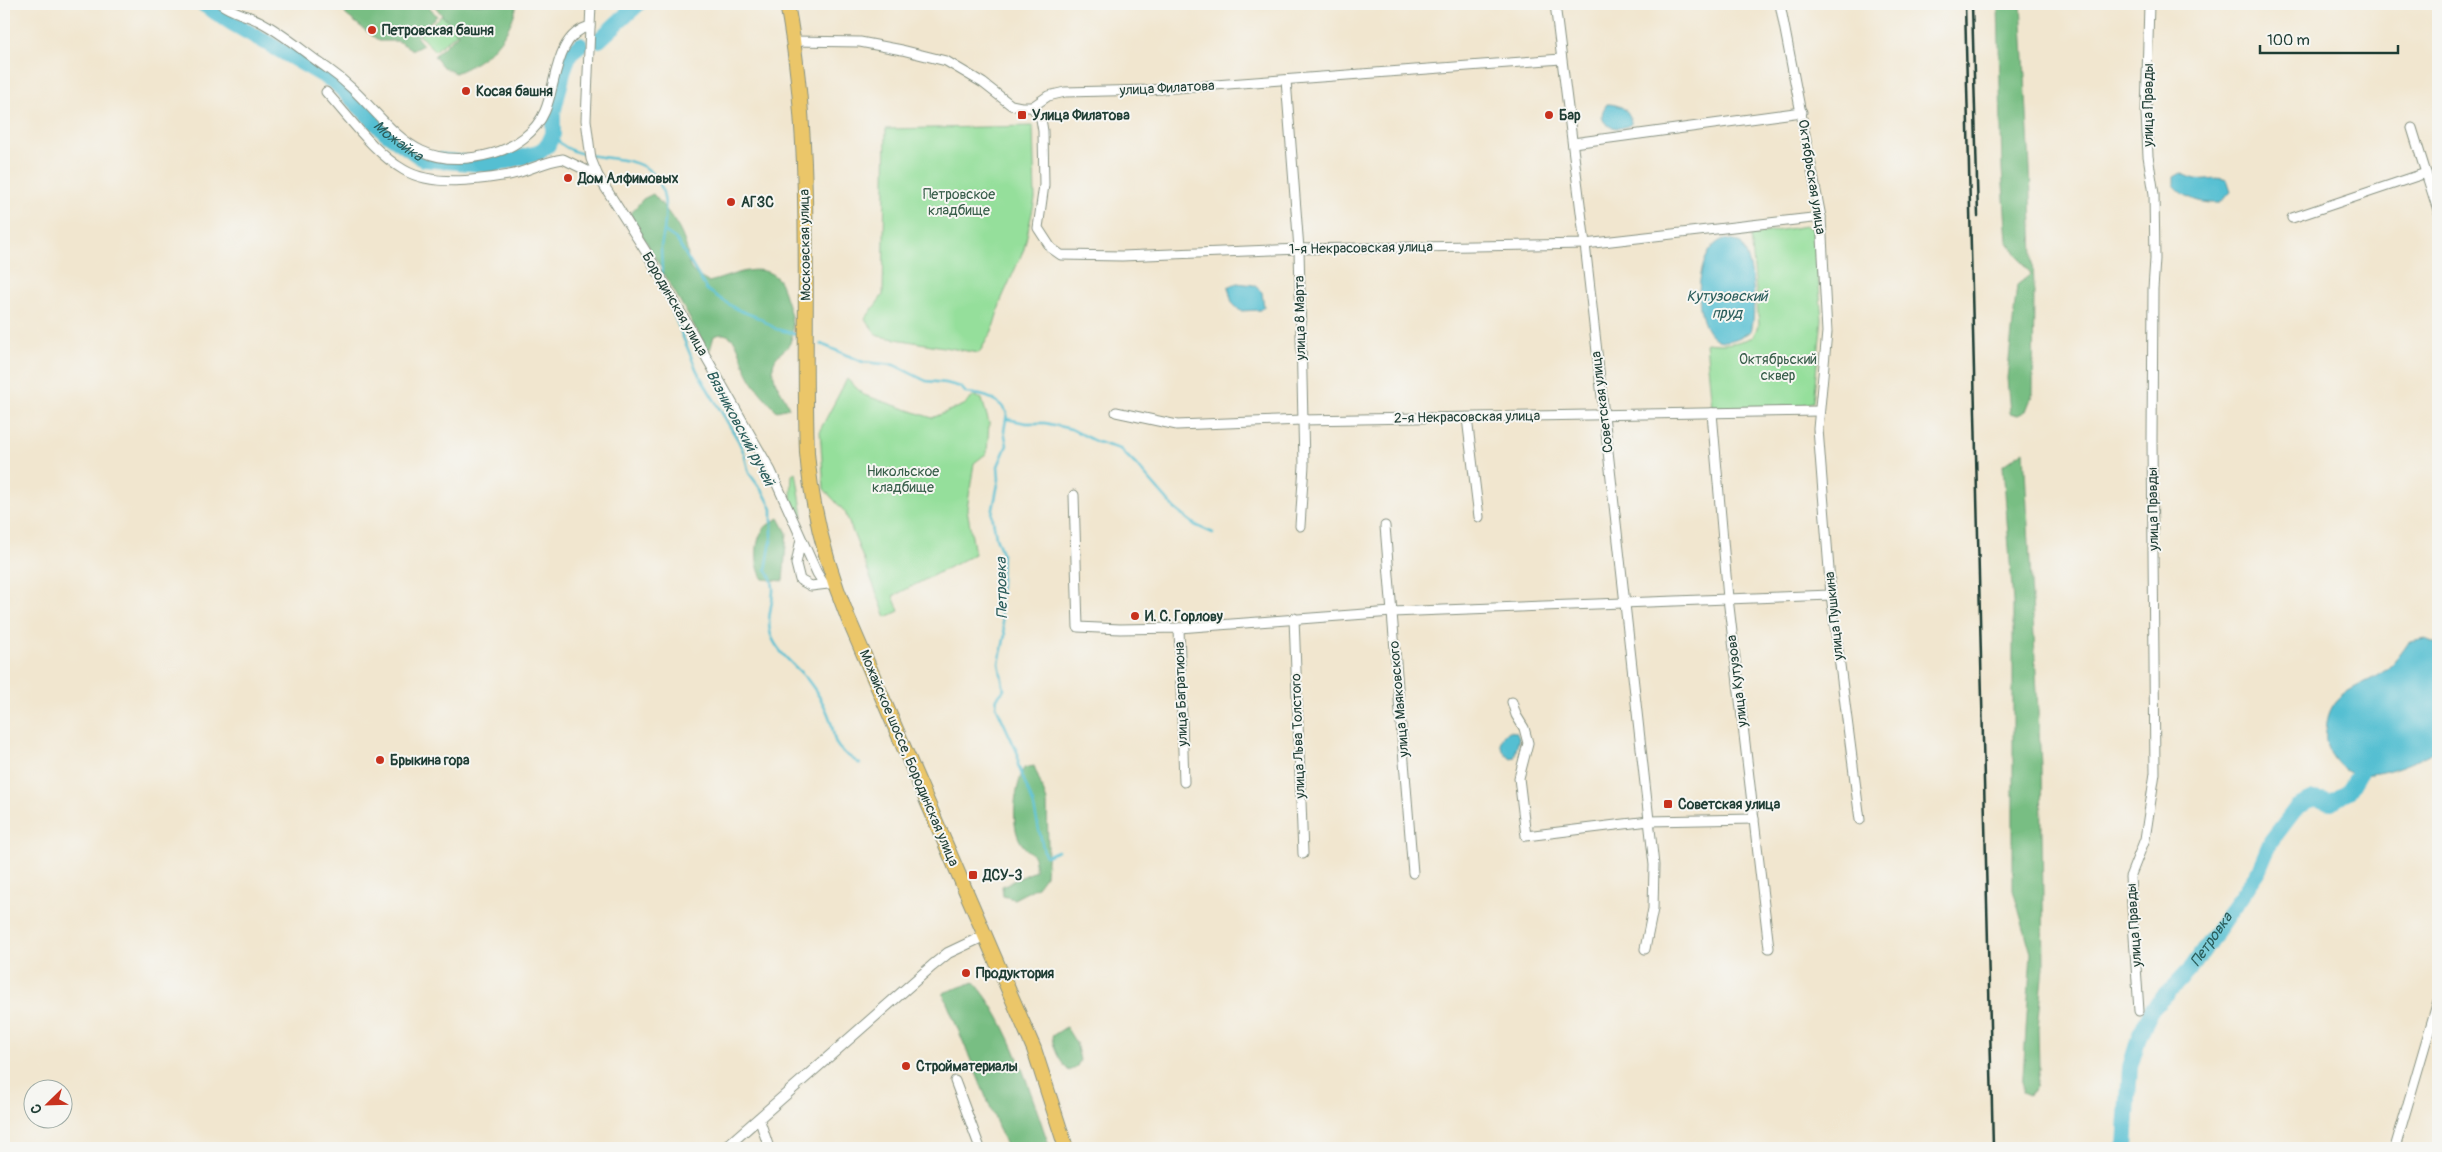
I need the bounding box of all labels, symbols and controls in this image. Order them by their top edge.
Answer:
place label: Петровская башня [382,22,494,39]
scale bar [2260,22,2397,54]
marker: Петровская башня [366,24,378,36]
text: 100 m [2267,31,2310,50]
street label: улица Правды [2140,63,2157,148]
street label: улица Филатова [1118,77,1215,99]
place label: Косая башня [476,83,553,100]
marker: Косая башня [460,85,472,97]
place label: Улица Филатова [1032,107,1130,124]
place label: Бар [1559,107,1581,124]
marker: Улица Филатова [1016,109,1028,121]
marker: Бар [1543,109,1555,121]
water label: Можайка [369,116,428,166]
street label: Октябрьская улица [1795,118,1829,236]
place label: Дом Алфимовых [577,170,678,187]
marker: Дом Алфимовых [562,172,574,184]
park label: Петровское кладбище [923,186,995,219]
street label: Московская улица [796,189,814,301]
place label: АГЗС [741,194,774,211]
marker: АГЗС [725,196,737,208]
street label: 1-я Некрасовская улица [1289,238,1433,258]
street label: Бородинская улица [638,249,712,359]
street label: улица 8 Марта [1291,275,1309,362]
water label: Кутузовский пруд [1687,287,1769,323]
street label: Советская улица [1587,350,1617,454]
park label: Октябрьский сквер [1739,351,1817,384]
water label: Вязниковский ручей [702,367,779,491]
street label: 2-я Некрасовская улица [1394,407,1540,427]
park label: Никольское кладбище [867,463,939,496]
street label: улица Правды [2144,467,2162,552]
water label: Петровка [992,556,1012,619]
street label: улица Пушкина [1821,571,1847,662]
place label: И. С. Горлову [1145,608,1223,625]
marker: И. С. Горлову [1129,610,1141,622]
street label: улица Кутузова [1723,634,1751,729]
street label: улица Маяковского [1385,640,1413,759]
street label: улица Багратиона [1171,641,1191,748]
street label: Можайское шоссе, Бородинская улица [856,647,962,869]
street label: улица Льва Толстого [1287,673,1309,800]
place label: Брыкина гора [390,752,470,769]
marker: Брыкина гора [374,754,386,766]
place label: Советская улица [1678,796,1781,813]
marker: Советская улица [1662,798,1674,810]
place label: ДСУ-3 [982,867,1022,884]
marker: ДСУ-3 [967,869,979,881]
street label: улица Правды [2123,883,2145,968]
water label: Петровка [2186,908,2237,970]
place label: Продуктория [976,965,1054,982]
marker: Продуктория [960,967,972,979]
place label: Стройматериалы [916,1058,1018,1075]
marker: Стройматериалы [900,1060,912,1072]
north arrow [22,1080,72,1130]
text: С [27,1101,46,1116]

